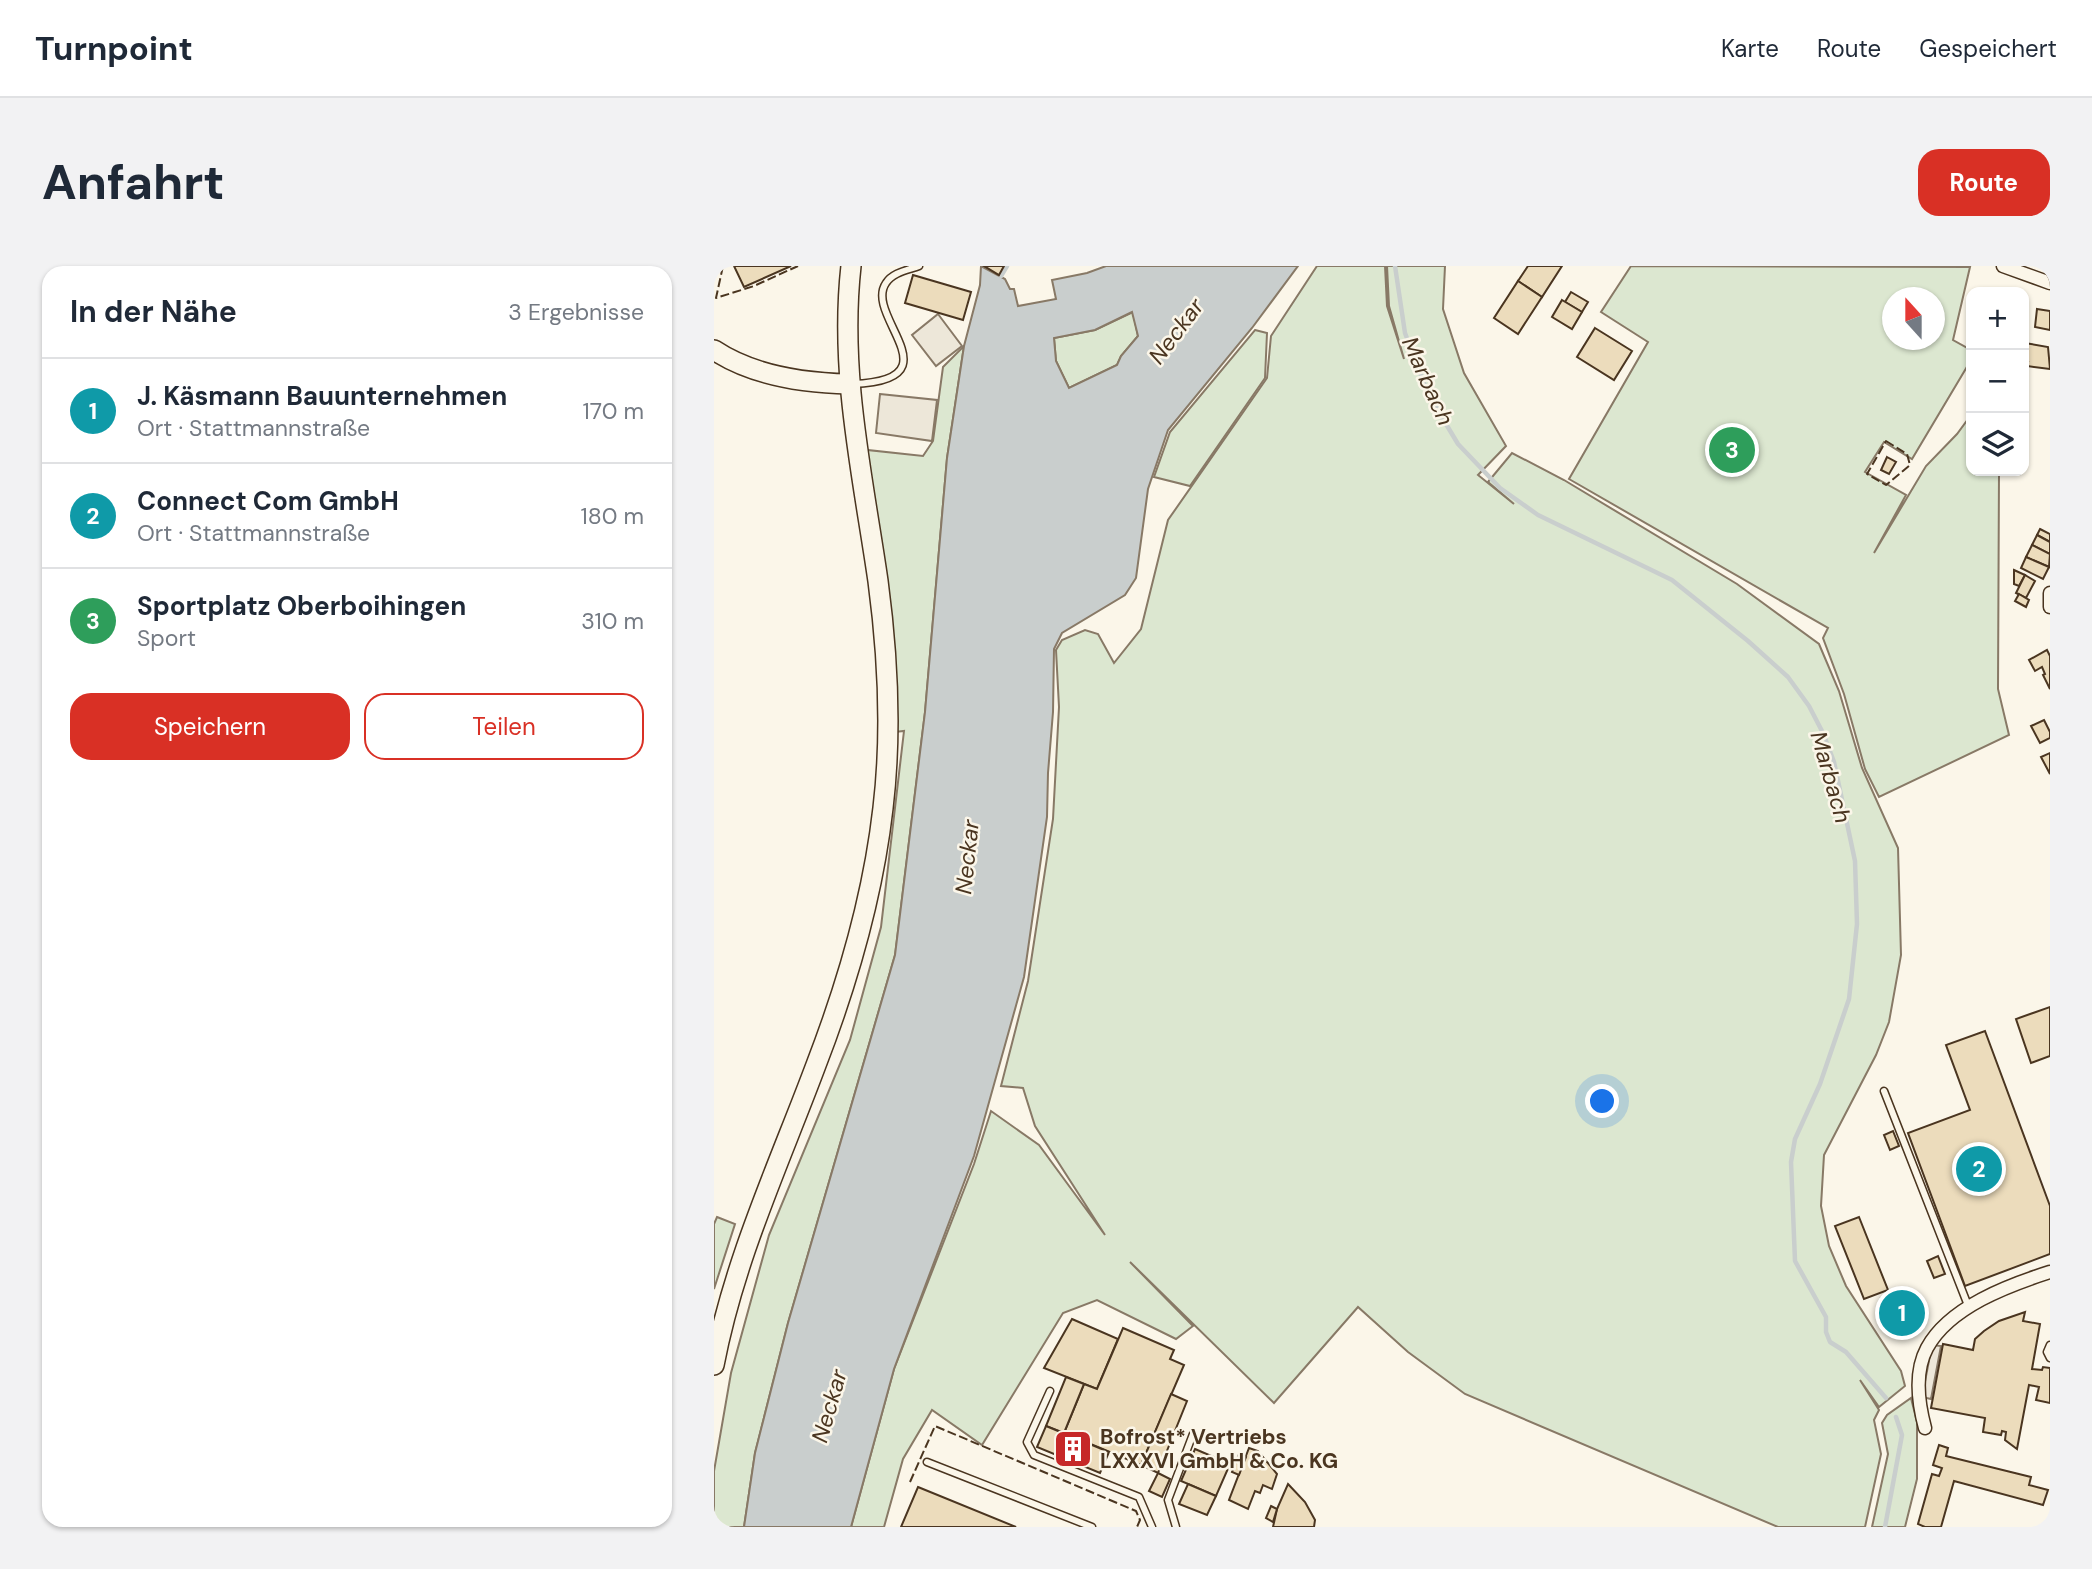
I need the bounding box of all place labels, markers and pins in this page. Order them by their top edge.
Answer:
pin: 3 [1709,424,1755,476]
pin: 2 [1956,1143,2002,1195]
pin: 1 [1879,1287,1925,1339]
place label: Bofrost* Vertriebs LXXXVI GmbH & Co. KG [1100,1423,1338,1475]
building icon: Bofrost* Vertriebs LXXXVI GmbH & Co. KG [1052,1428,1094,1470]

